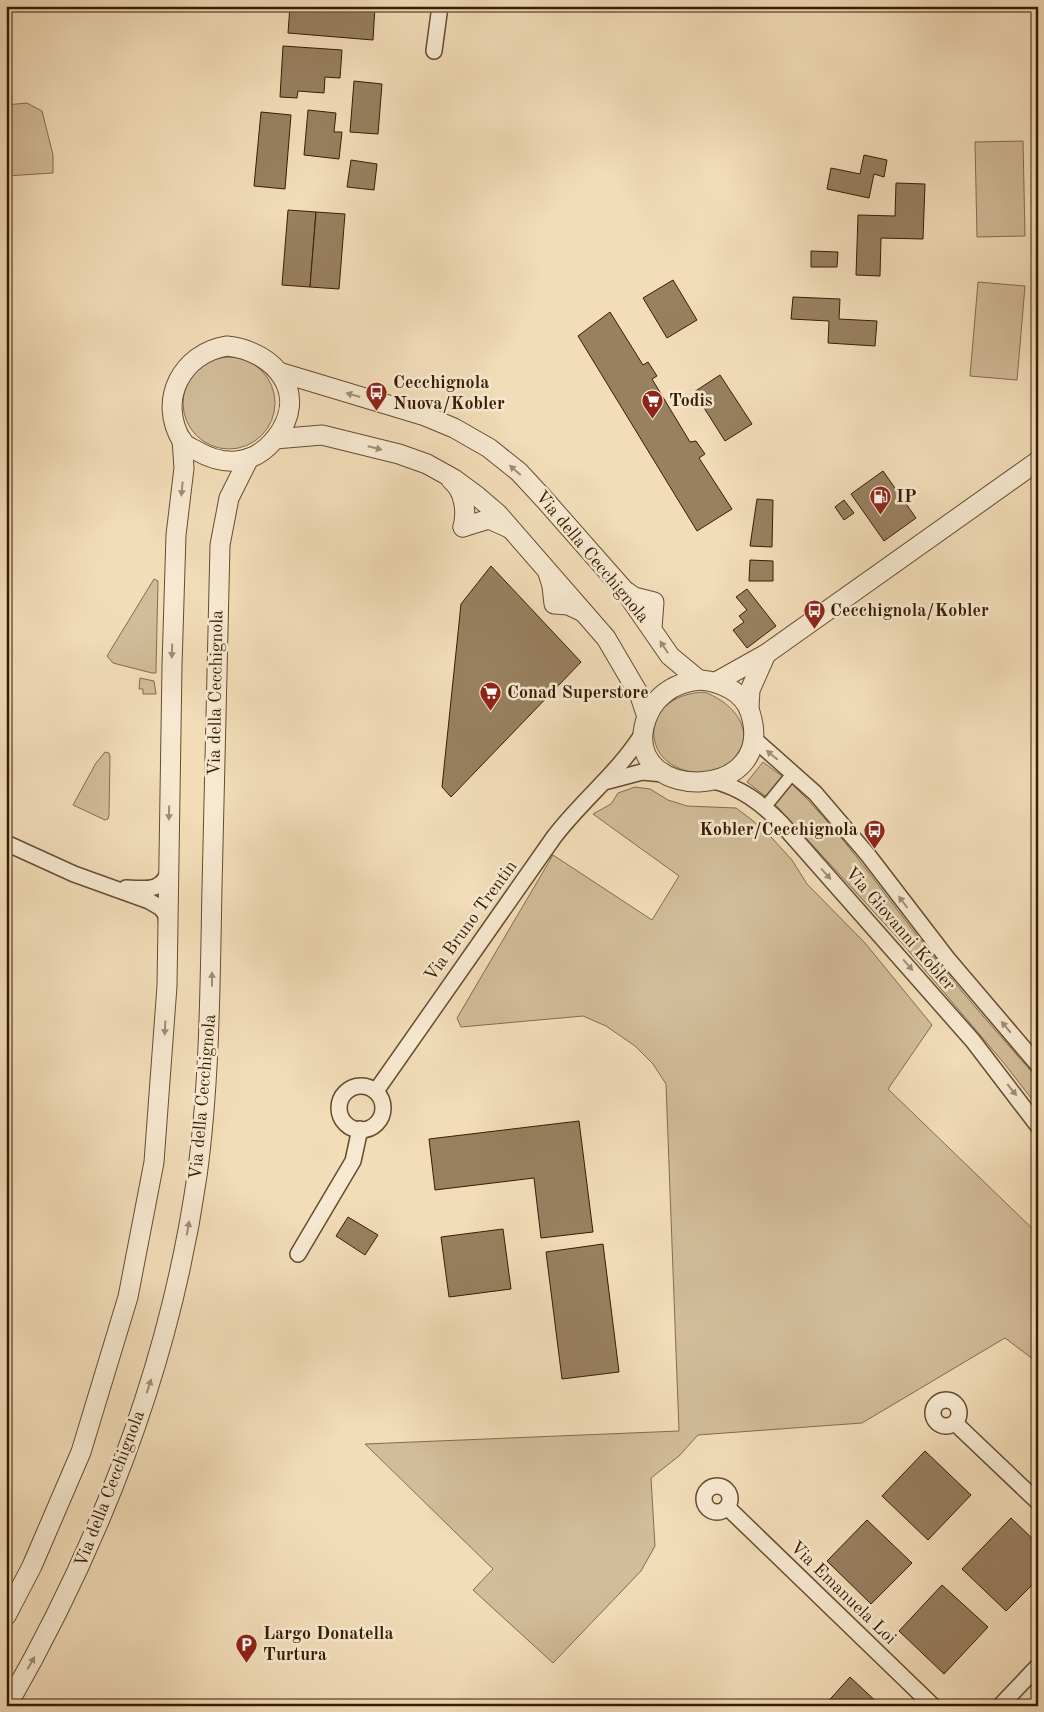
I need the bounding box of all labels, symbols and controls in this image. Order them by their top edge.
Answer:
place label: Cecchignola Nuova/Kobler [393,374,505,413]
bus stop icon: Cecchignola Nuova/Kobler [365,381,389,412]
supermarket icon: Todis [641,389,665,420]
one-way arrow [346,391,361,399]
place label: Todis [669,392,713,410]
one-way arrow [367,444,382,452]
one-way arrow [508,464,521,475]
one-way arrow [178,481,186,497]
fuel station icon: IP [868,485,892,516]
street label: Via della Cecchignola [532,488,652,626]
place label: IP [896,488,917,506]
bus stop icon: Cecchignola/Kobler [802,599,826,630]
place label: Cecchignola/Kobler [830,602,989,620]
street label: Via della Cecchignola [206,610,226,776]
one-way arrow [659,640,669,654]
one-way arrow [168,643,176,659]
supermarket icon: Conad Superstore [479,681,503,712]
place label: Conad Superstore [507,684,649,702]
one-way arrow [766,749,779,760]
one-way arrow [165,806,173,822]
bus stop icon: Kobler/Cecchignola [862,818,886,849]
place label: Kobler/Cecchignola [699,821,858,839]
street label: Via Bruno Trentin [421,857,521,985]
street label: Via Giovanni Kobler [842,864,959,995]
one-way arrow [821,868,832,881]
one-way arrow [898,896,909,909]
one-way arrow [902,959,913,972]
one-way arrow [208,971,216,987]
street label: Via della Cecchignola [187,1013,219,1180]
one-way arrow [160,1021,168,1037]
one-way arrow [1000,1022,1012,1034]
one-way arrow [1007,1083,1018,1096]
one-way arrow [184,1220,192,1236]
one-way arrow [146,1378,154,1393]
street label: Via della Cecchignola [72,1408,148,1570]
street label: Via Emanuela Loi [786,1538,900,1648]
place label: Largo Donatella Turtura [263,1625,394,1664]
parking icon: Largo Donatella Turtura [235,1632,259,1663]
one-way arrow [26,1657,35,1670]

